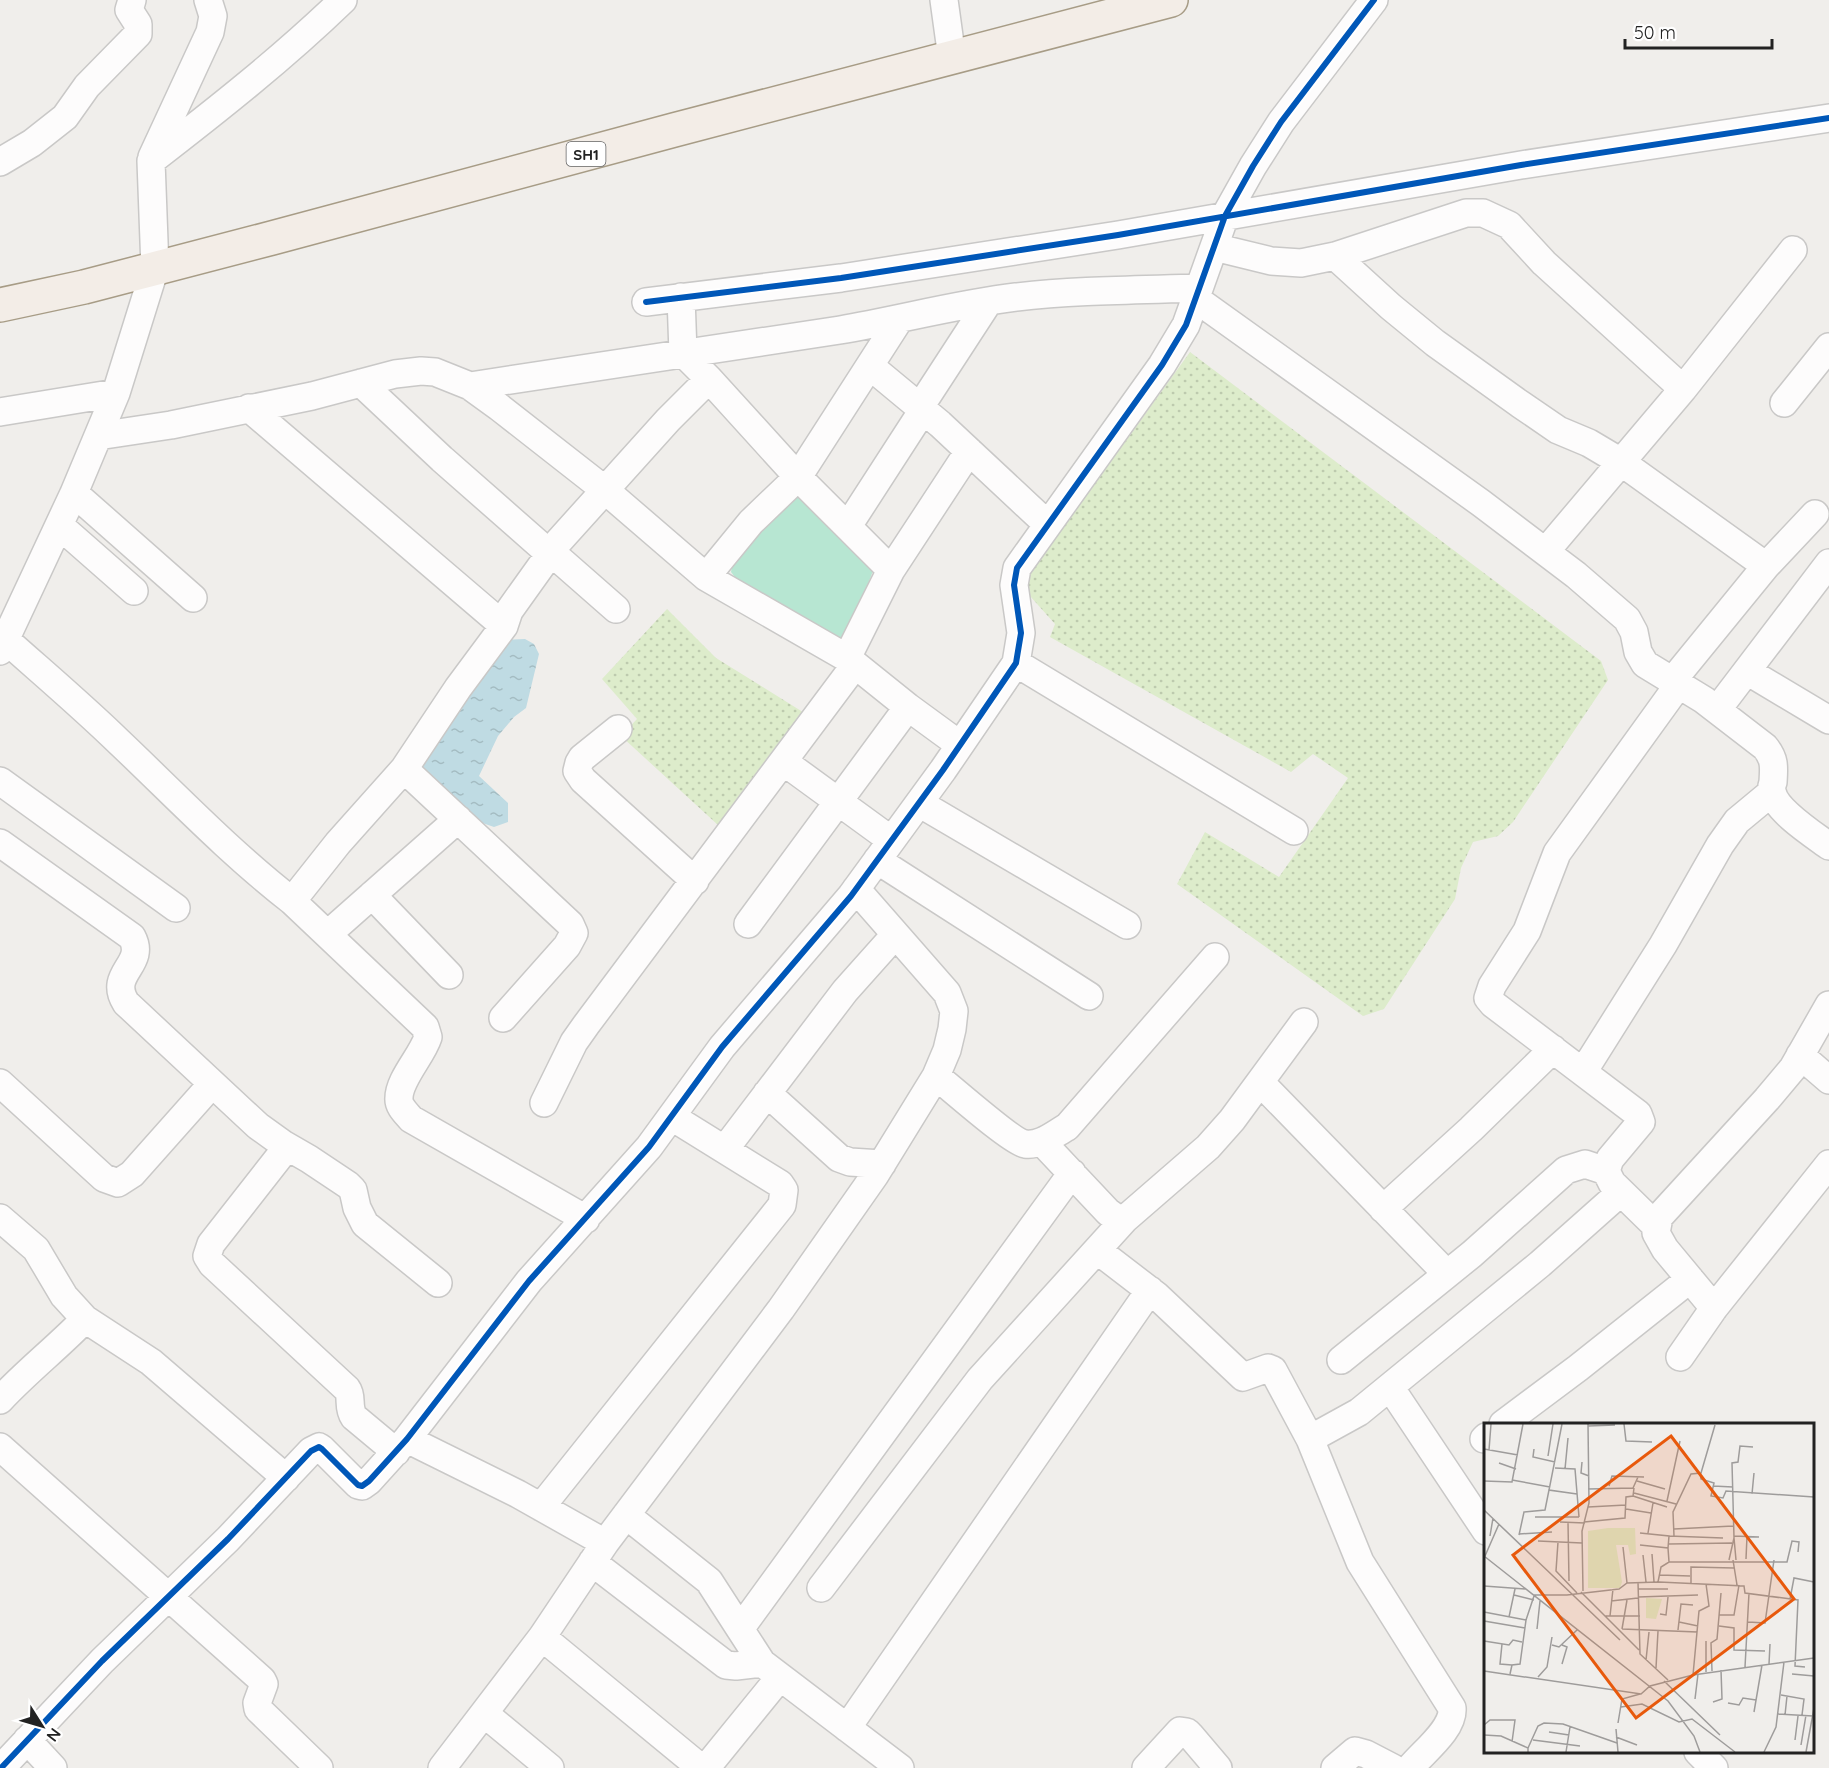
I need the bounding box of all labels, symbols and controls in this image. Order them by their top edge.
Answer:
scale bar [1625,12,1772,50]
text: 50 m [1634,21,1676,44]
road number: SH1 [566,142,606,166]
inset map [1484,1423,1814,1753]
north arrow [12,1696,72,1756]
text: N [42,1724,66,1746]

